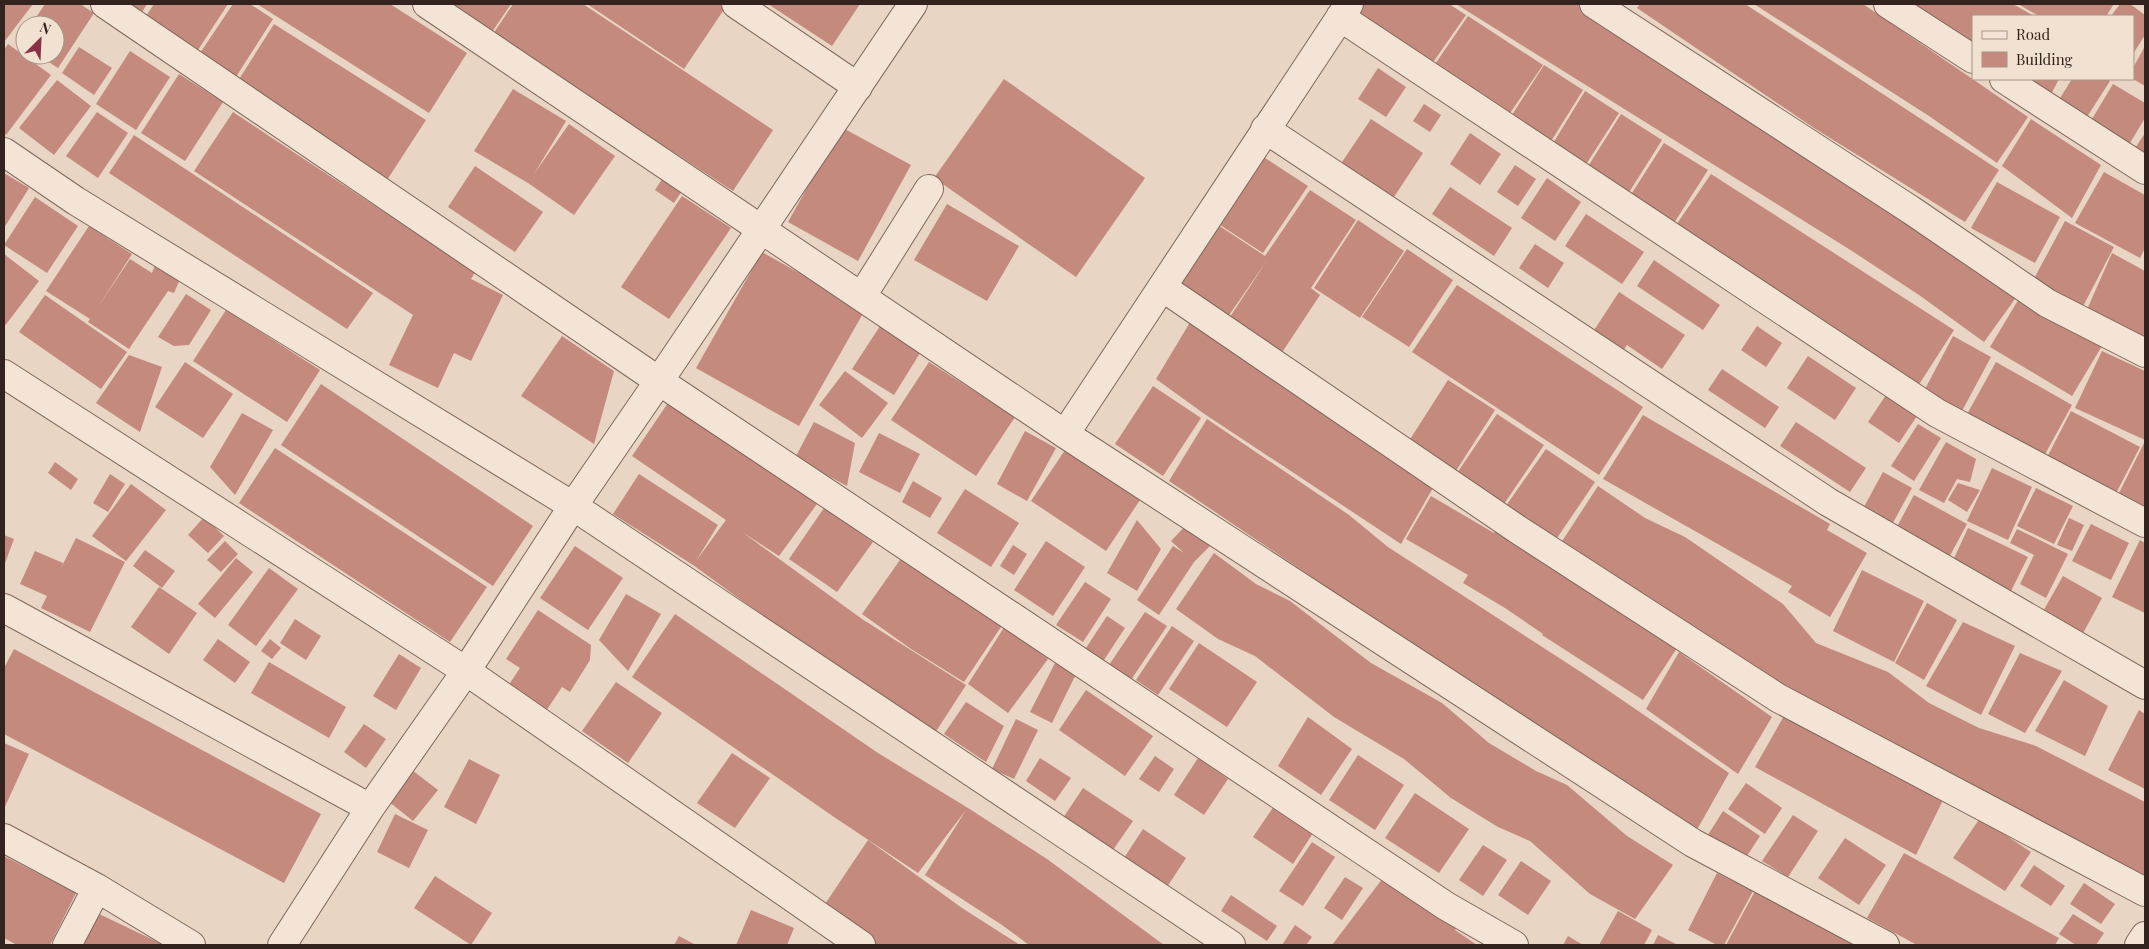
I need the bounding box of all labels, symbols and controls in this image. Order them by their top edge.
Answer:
north arrow [15,15,65,65]
legend [1972,15,2134,80]
text: N [37,17,54,38]
text: Road [2016,24,2050,44]
text: Building [2016,49,2073,69]

